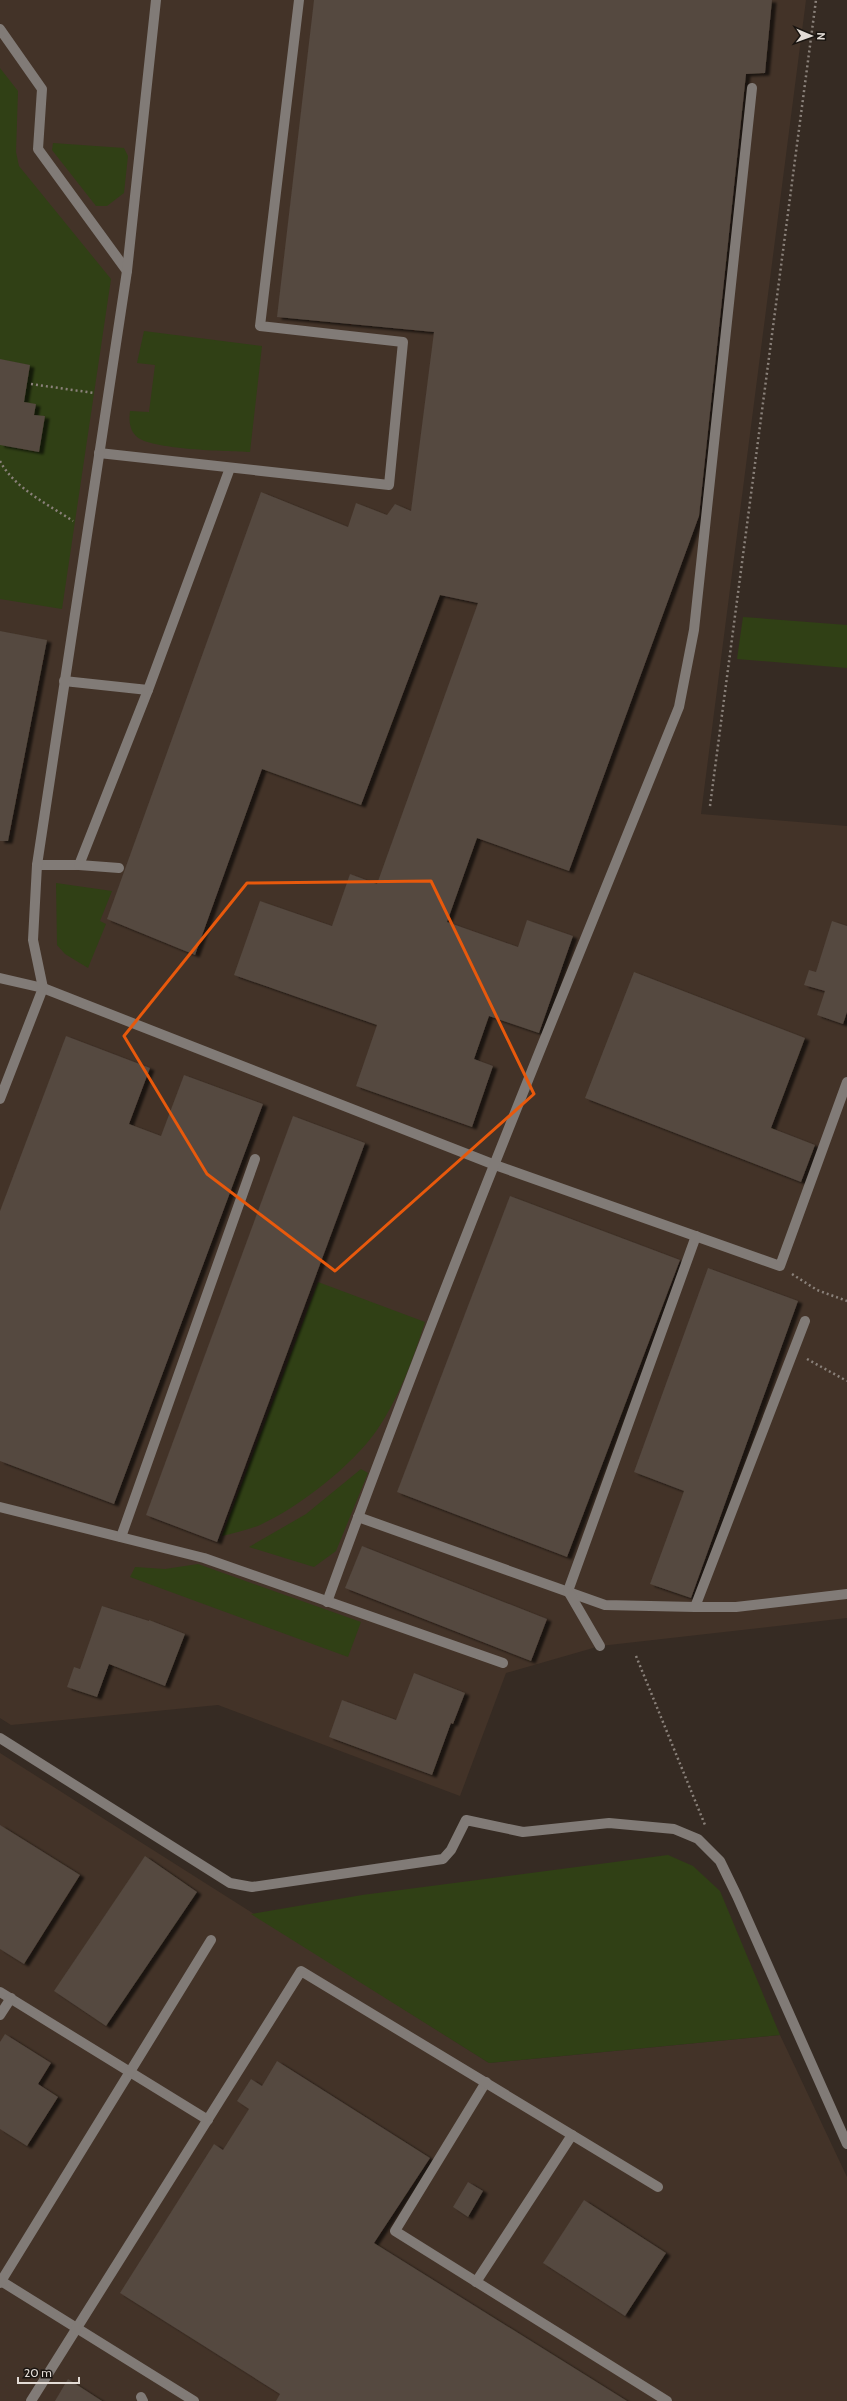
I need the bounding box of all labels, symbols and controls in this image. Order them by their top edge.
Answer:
north arrow [791,16,831,56]
text: N [814,32,828,40]
scale bar [18,2359,79,2385]
text: 20 m [24,2365,52,2380]

